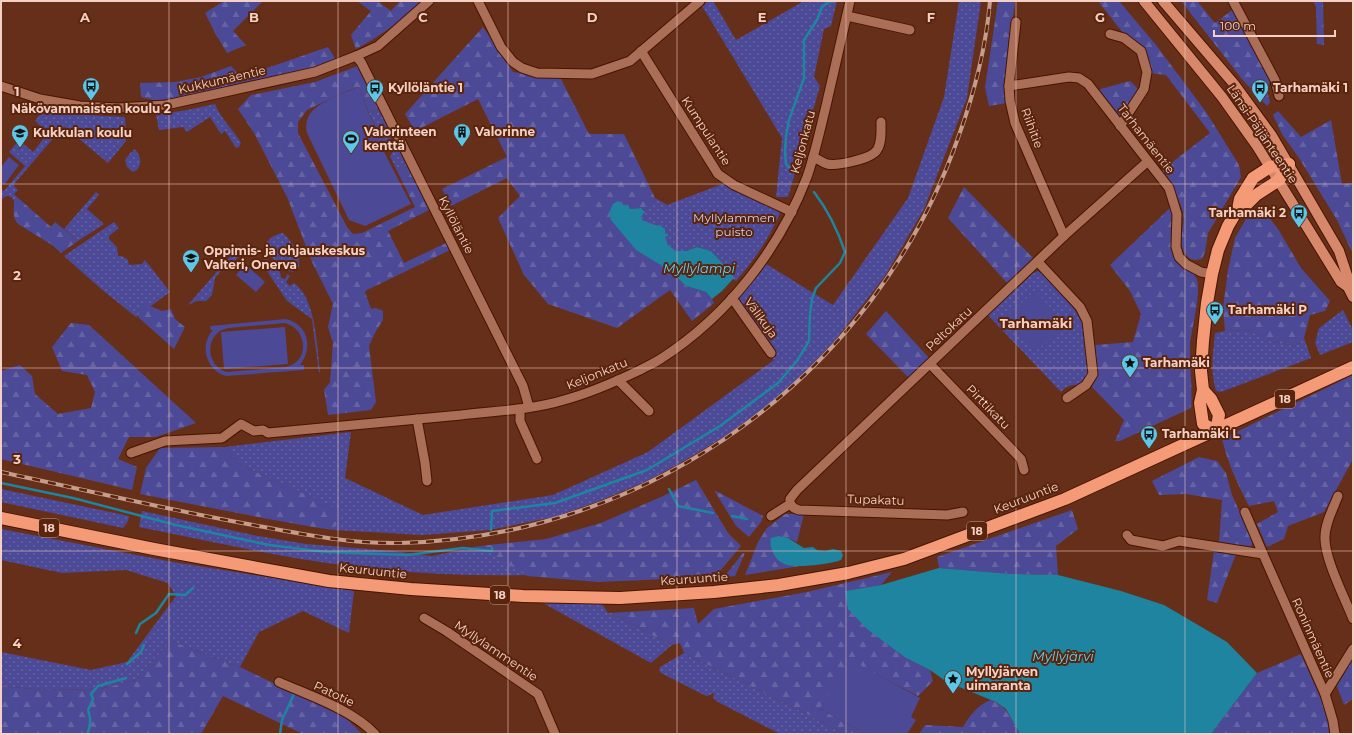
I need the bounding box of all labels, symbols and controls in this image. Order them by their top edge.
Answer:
text: A [79,9,91,25]
text: B [249,9,259,25]
text: C [418,9,428,25]
text: D [587,9,598,25]
text: E [758,9,767,25]
text: F [927,9,935,25]
text: G [1095,9,1105,25]
scale bar [1214,12,1335,38]
text: 100 m [1220,18,1256,33]
street label: Kukkumäentie [177,62,267,97]
bus stop icon: Näkövammaisten koulu 2 [81,76,101,101]
bus stop icon: Kyllöläntie 1 [365,78,385,103]
bus stop icon: Tarhamäki 1 [1250,78,1270,103]
place label: Kyllöläntie 1 [388,80,463,95]
place label: Tarhamäki 1 [1273,80,1348,95]
street label: Länsi-Päijänteentie [1224,82,1301,186]
text: 1 [14,83,20,99]
street label: Kumpulantie [679,93,734,168]
place label: Näkövammaisten koulu 2 [11,101,171,116]
street label: Tarhamäentie [1115,101,1178,176]
street label: Riihitie [1018,106,1047,150]
street label: Keljonkatu [787,109,818,175]
building icon: Valorinne [452,122,472,147]
school or university icon: Kukkulan koulu [10,123,30,148]
place label: Valorinteen kenttä [363,124,437,153]
place label: Valorinne [474,124,536,139]
place label: Kukkulan koulu [33,125,132,140]
sports icon: Valorinteen kenttä [341,129,361,154]
street label: Kyllöläntie [436,193,477,256]
bus stop icon: Tarhamäki 2 [1289,203,1309,228]
place label: Tarhamäki 2 [1209,205,1286,220]
park label: Myllylammen puisto [693,210,775,239]
place label: Oppimis- ja ohjauskeskus Valteri, Onerva [203,243,366,272]
school or university icon: Oppimis- ja ohjauskeskus Valteri, Onerva [181,248,201,273]
water label: Myllylampi [663,260,735,276]
text: 2 [13,267,21,283]
street label: Välikuja [742,294,781,341]
bus stop icon: Tarhamäki P [1205,300,1225,325]
place label: Tarhamäki P [1228,302,1307,317]
street label: Peltokatu [922,303,975,354]
district label: Tarhamäki [1000,315,1072,331]
place icon: Tarhamäki [1120,353,1140,378]
street label: Keljonkatu [564,354,630,393]
place label: Tarhamäki [1143,355,1210,370]
street label: Pirttikatu [963,381,1013,432]
road number: 18 [1275,390,1295,408]
bus stop icon: Tarhamäki L [1139,424,1159,449]
place label: Tarhamäki L [1162,426,1240,441]
text: 3 [12,451,21,467]
street label: Keuruuntie [991,478,1060,517]
street label: Tupakatu [847,491,905,508]
road number: 18 [39,519,59,537]
road number: 18 [967,522,987,540]
street label: Keuruuntie [338,559,408,582]
street label: Keuruuntie [660,569,728,588]
road number: 18 [490,586,510,604]
street label: Roninmäentie [1289,595,1338,680]
street label: Myllylammentie [452,617,541,684]
text: 4 [13,635,22,651]
water label: Myllyjärvi [1032,648,1094,664]
place label: Myllyjärven uimaranta [966,664,1038,693]
place icon: Myllyjärven uimaranta [943,669,963,694]
street label: Patotie [312,678,357,709]

